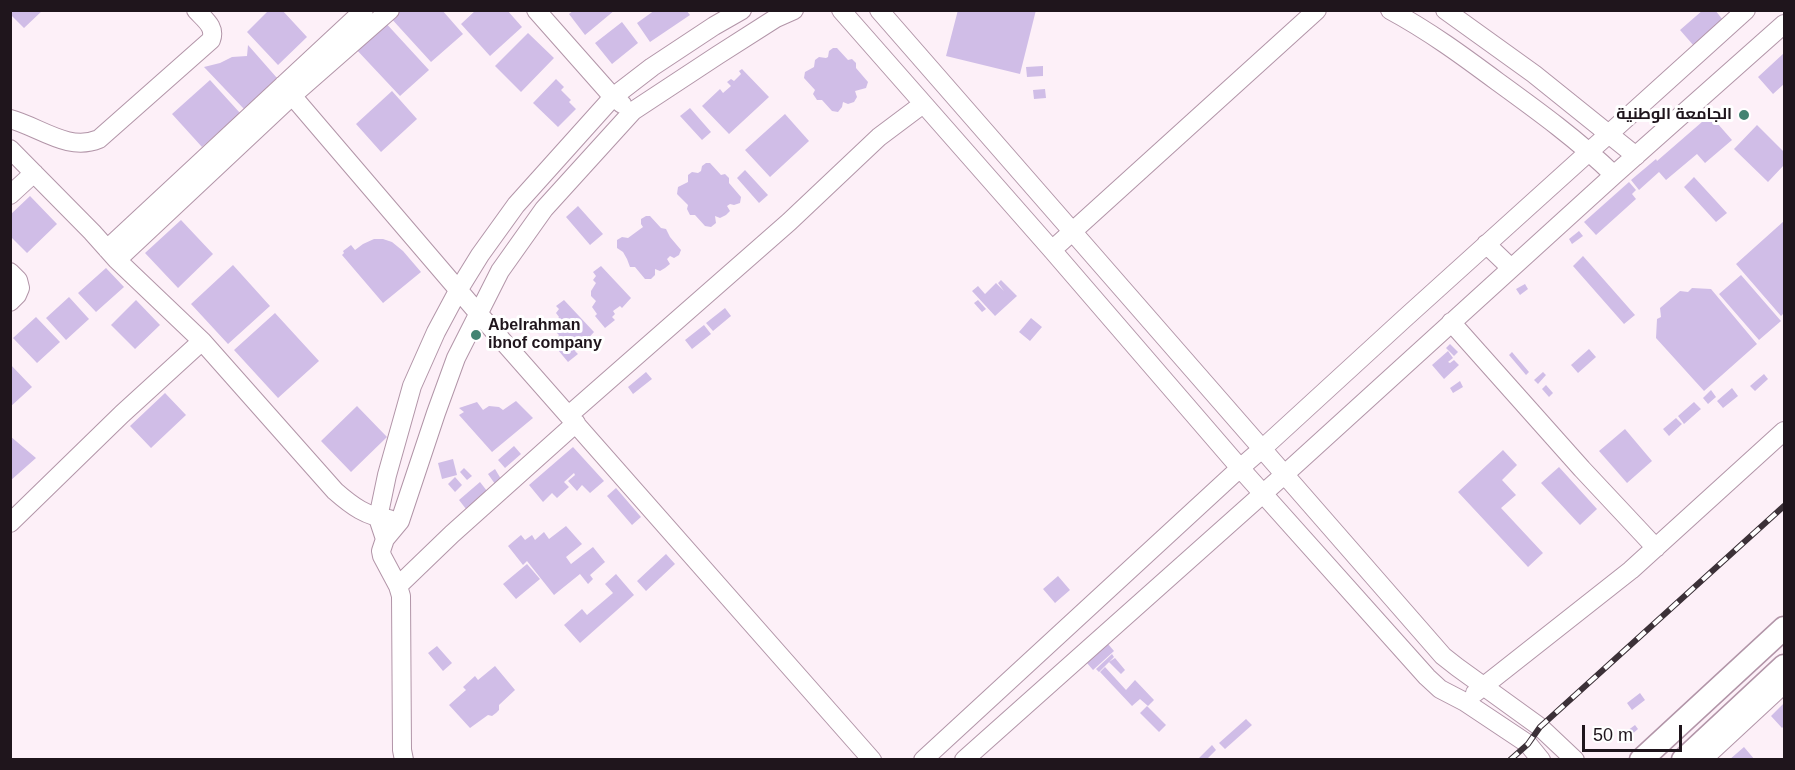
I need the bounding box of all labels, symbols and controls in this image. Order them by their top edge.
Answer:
place label: الجامعة الوطنية [1616,105,1732,125]
marker: الجامعة الوطنية [1737,108,1751,122]
place label: Abelrahman ibnof company [488,316,602,354]
marker: Abelrahman ibnof company [469,328,483,342]
scale bar [1585,713,1686,751]
text: 50 m [1593,725,1633,745]

